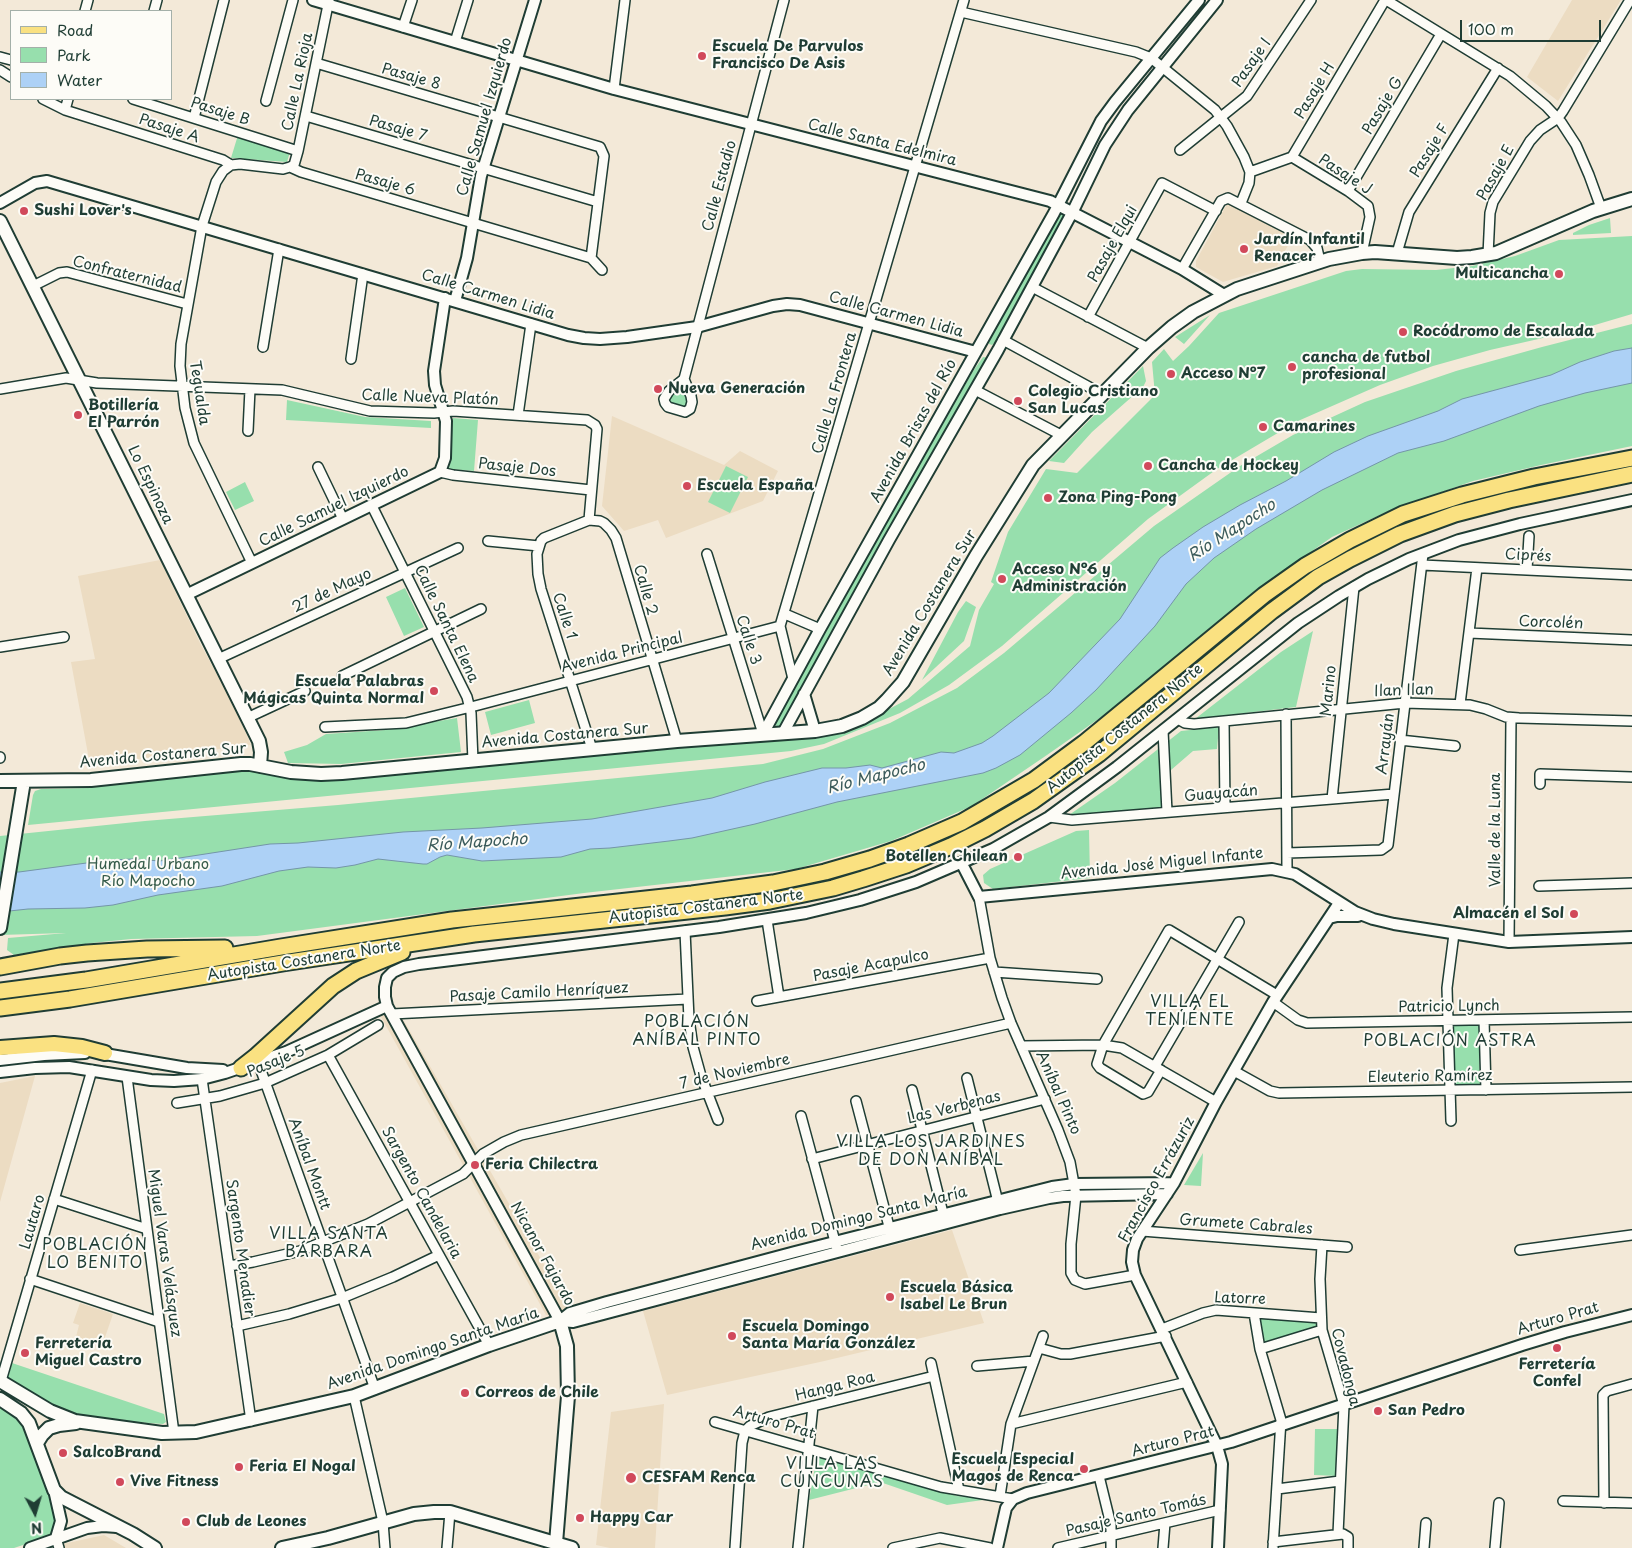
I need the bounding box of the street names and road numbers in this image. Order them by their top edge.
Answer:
street label: Calle La Rioja [279,31,317,133]
street label: Pasaje I [1229,35,1275,91]
street label: Calle Samuel Izquierdo [454,36,516,198]
street label: Pasaje H [1291,59,1339,123]
street label: Pasaje 8 [379,60,443,94]
street label: Pasaje G [1359,74,1407,138]
street label: Pasaje B [188,94,252,130]
street label: Pasaje A [136,111,202,147]
street label: Pasaje 7 [367,112,429,146]
street label: Calle Santa Edelmira [806,116,958,170]
street label: Pasaje F [1407,121,1453,181]
street label: Calle Estadio [699,138,741,234]
street label: Pasaje E [1473,142,1519,204]
street label: Pasaje J [1315,151,1375,199]
street label: Pasaje 6 [353,166,417,200]
street label: Pasaje Elqui [1084,202,1142,286]
street label: Confraternidad [70,253,184,297]
street label: Calle Carmen Lidia [419,266,557,324]
street label: Calle Carmen Lidia [827,288,965,342]
street label: Calle La Frontera [809,330,861,456]
street label: Avenida Brisas del Río [867,356,961,506]
street label: Tegualda [185,359,213,427]
street label: Calle Nueva Platón [361,387,499,409]
street label: Lo Espinoza [123,443,177,527]
street label: Pasaje Dos [477,455,557,481]
street label: Calle Samuel Izquierdo [256,463,412,551]
street label: Avenida Costanera Sur [879,527,981,679]
street label: Ciprés [1504,546,1552,566]
street label: Calle Santa Elena [410,562,482,686]
street label: Calle 2 [629,563,661,617]
street label: 27 de Mayo [289,565,375,617]
street label: Calle 1 [548,590,580,642]
street label: Calle 3 [732,613,764,667]
street label: Corcolén [1518,613,1584,633]
street label: Avenida Principal [559,629,685,677]
street label: Autopista Costanera Norte [1043,660,1207,798]
street label: Marino [1317,665,1341,717]
street label: Ilan Ilan [1374,681,1434,701]
street label: Arrayán [1373,712,1399,776]
street label: Avenida Costanera Sur [481,720,649,752]
street label: Avenida Costanera Sur [79,740,247,772]
street label: Valle de la Luna [1487,773,1505,887]
street label: Guayacán [1183,782,1259,806]
street label: Avenida José Miguel Infante [1060,844,1264,884]
street label: Autopista Costanera Norte [608,886,804,928]
street label: Autopista Costanera Norte [206,937,402,985]
street label: Pasaje Acapulco [812,946,930,986]
street label: Pasaje Camilo Henríquez [449,979,629,1007]
street label: Patricio Lynch [1398,997,1500,1017]
street label: Pasaje 5 [244,1042,308,1082]
street label: Aníbal Pinto [1032,1048,1084,1138]
street label: 7 de Noviembre [678,1051,792,1093]
street label: Eleuterio Ramírez [1368,1067,1492,1087]
street label: Las Verbenas [905,1088,1003,1128]
street label: Francisco Errázuriz [1115,1114,1199,1246]
street label: Aníbal Montt [284,1115,334,1213]
street label: Sargento Candelaria [377,1124,465,1262]
street label: Miguel Varas Velásquez [143,1168,185,1338]
street label: Sargento Menadier [221,1178,259,1318]
street label: Avenida Domingo Santa María [749,1183,969,1255]
street label: Lautaro [17,1193,49,1251]
street label: Nicanor Fajardo [506,1199,578,1309]
street label: Grumete Cabrales [1179,1211,1313,1239]
street label: Latorre [1214,1289,1266,1309]
street label: Arturo Prat [1515,1299,1601,1339]
street label: Avenida Domingo Santa María [325,1304,541,1394]
street label: Covadonga [1327,1326,1363,1408]
street label: Hanga Roa [793,1368,877,1406]
street label: Arturo Prat [731,1403,817,1443]
street label: Arturo Prat [1130,1423,1216,1461]
street label: Pasaje Santo Tomás [1064,1491,1208,1541]

